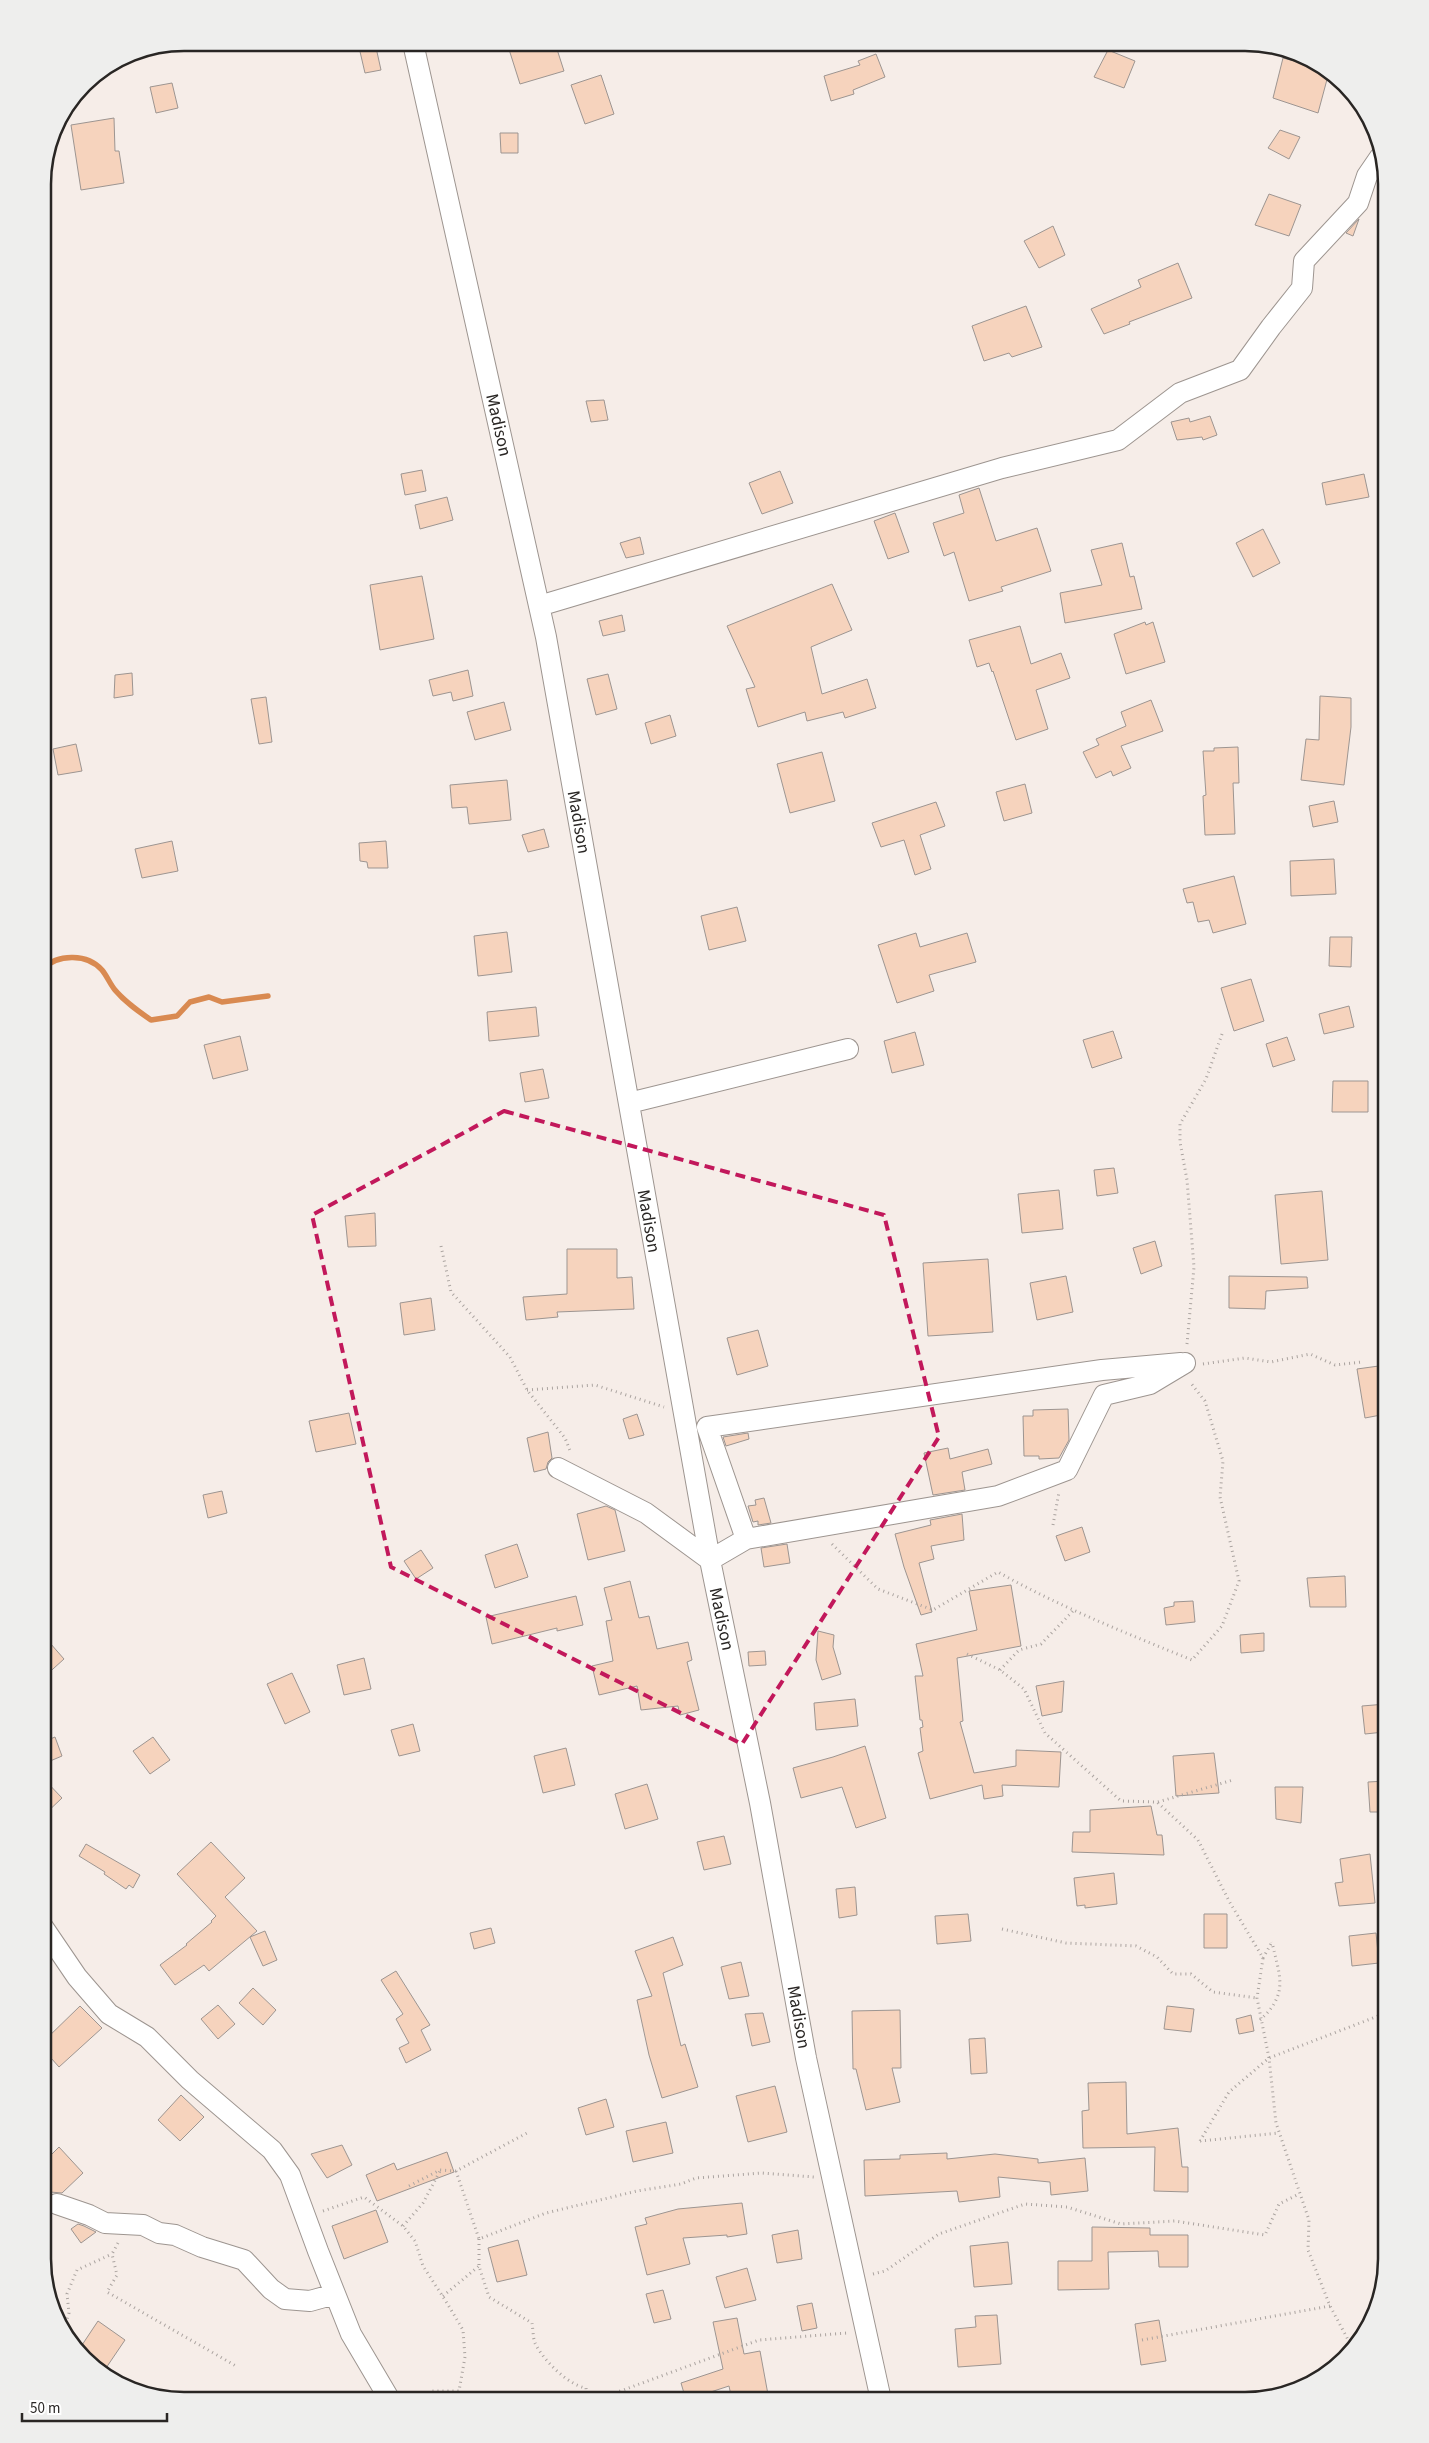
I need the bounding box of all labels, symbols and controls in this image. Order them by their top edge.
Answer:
street label: Madison [479,391,518,459]
street label: Madison [561,789,596,856]
street label: Madison [631,1188,666,1255]
street label: Madison [703,1585,740,1653]
street label: Madison [781,1984,816,2051]
scale bar [22,2390,168,2422]
text: 50 m [30,2398,60,2419]

